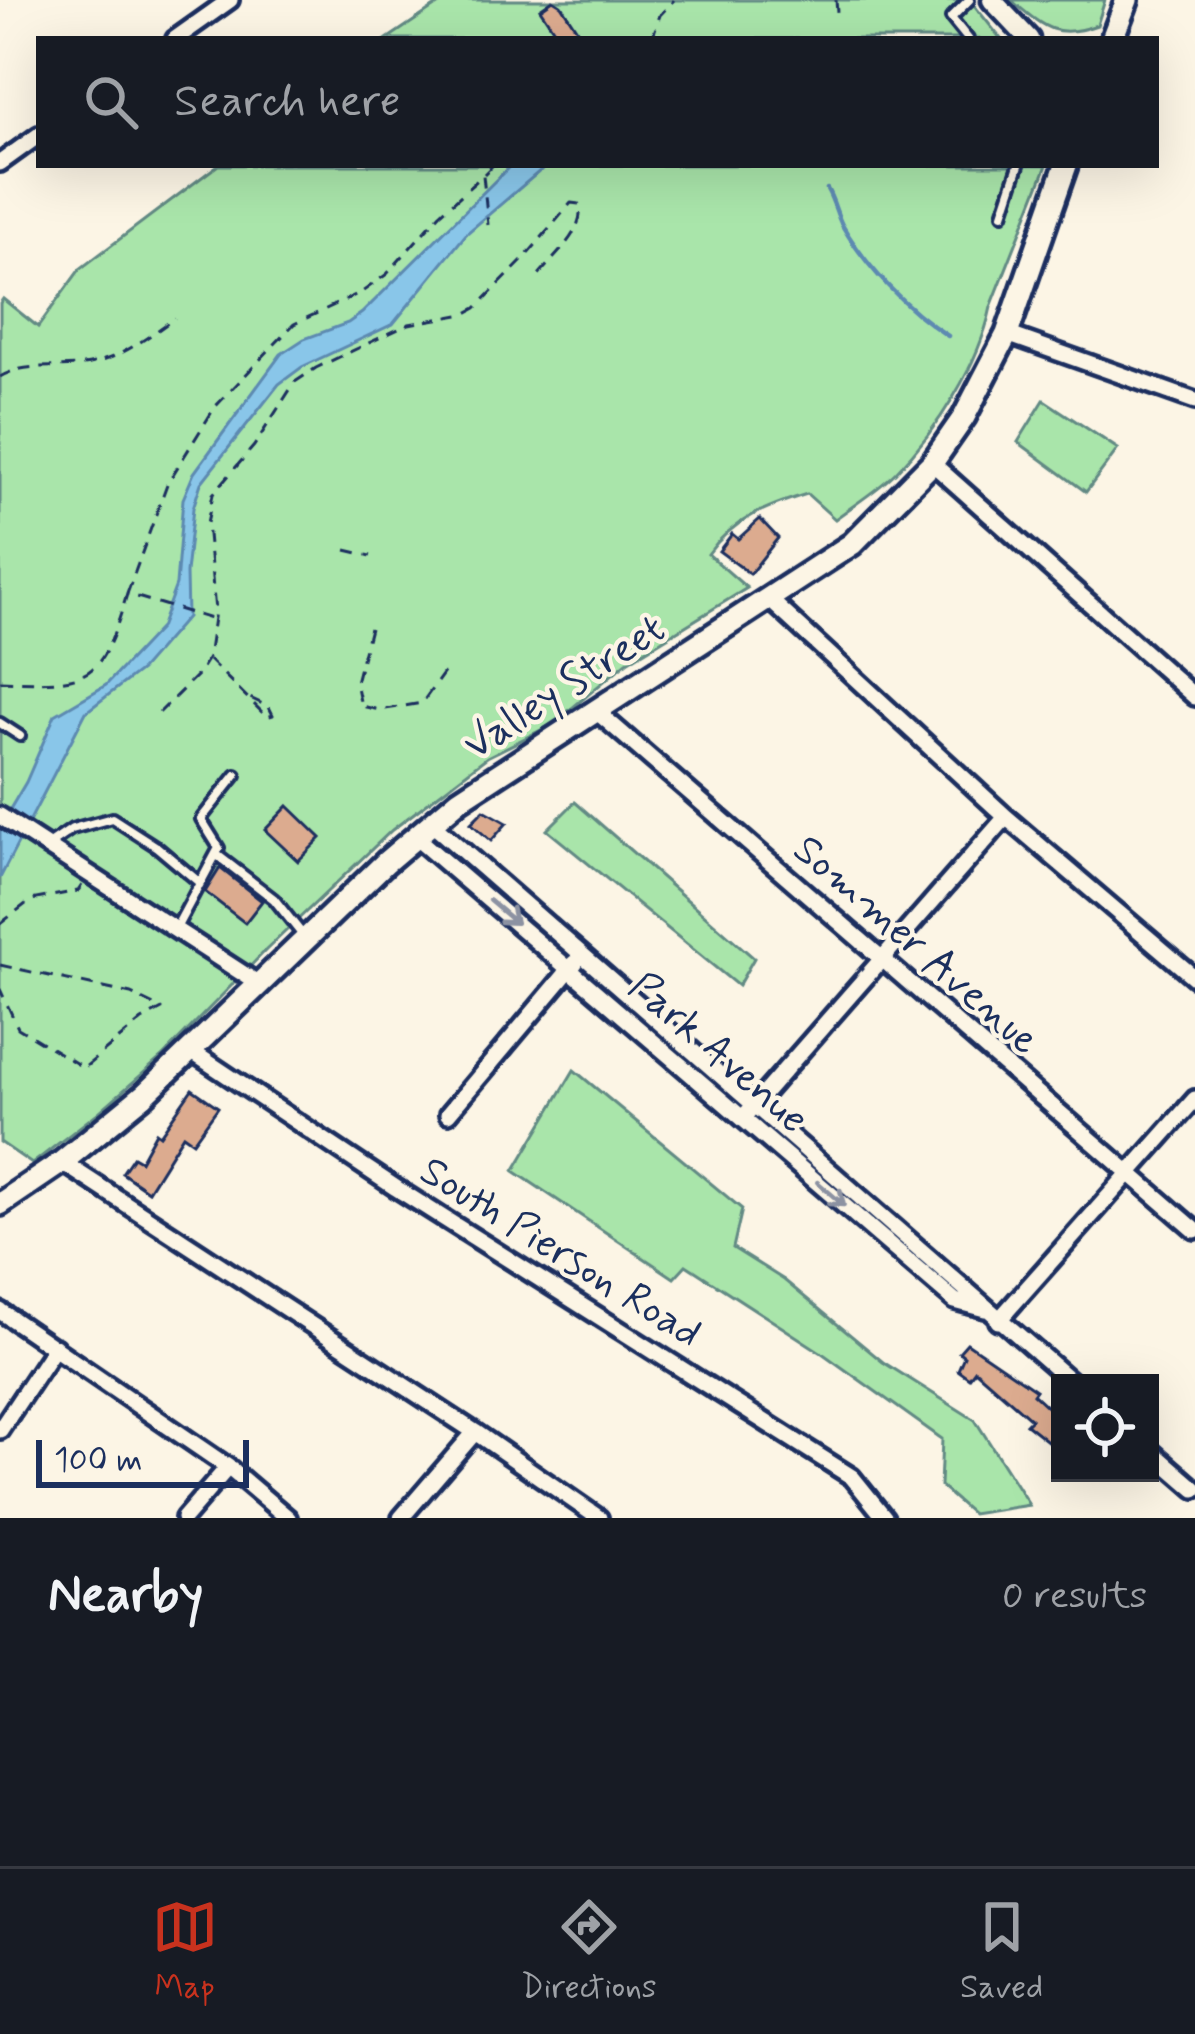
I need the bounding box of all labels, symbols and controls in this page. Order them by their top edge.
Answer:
search box [36,36,1159,168]
icon: search [78,69,144,135]
text: Search here [174,73,401,132]
street label: Valley Street [454,602,676,774]
street label: Sommer Avenue [781,823,1051,1068]
one-way arrow [487,897,518,925]
street label: Park Avenue [616,960,819,1147]
street label: South Pierson Road [409,1144,711,1362]
one-way arrow [815,1179,845,1207]
map controls [1051,1374,1159,1482]
button: locate [1051,1374,1159,1482]
scale bar [36,1434,249,1487]
text: 100 m [54,1439,143,1483]
text: Nearby [48,1563,203,1629]
text: 0 results [1002,1571,1147,1622]
tab: Map [152,1894,218,2010]
tab: Directions [521,1894,657,2010]
tab: Saved [960,1894,1043,2010]

